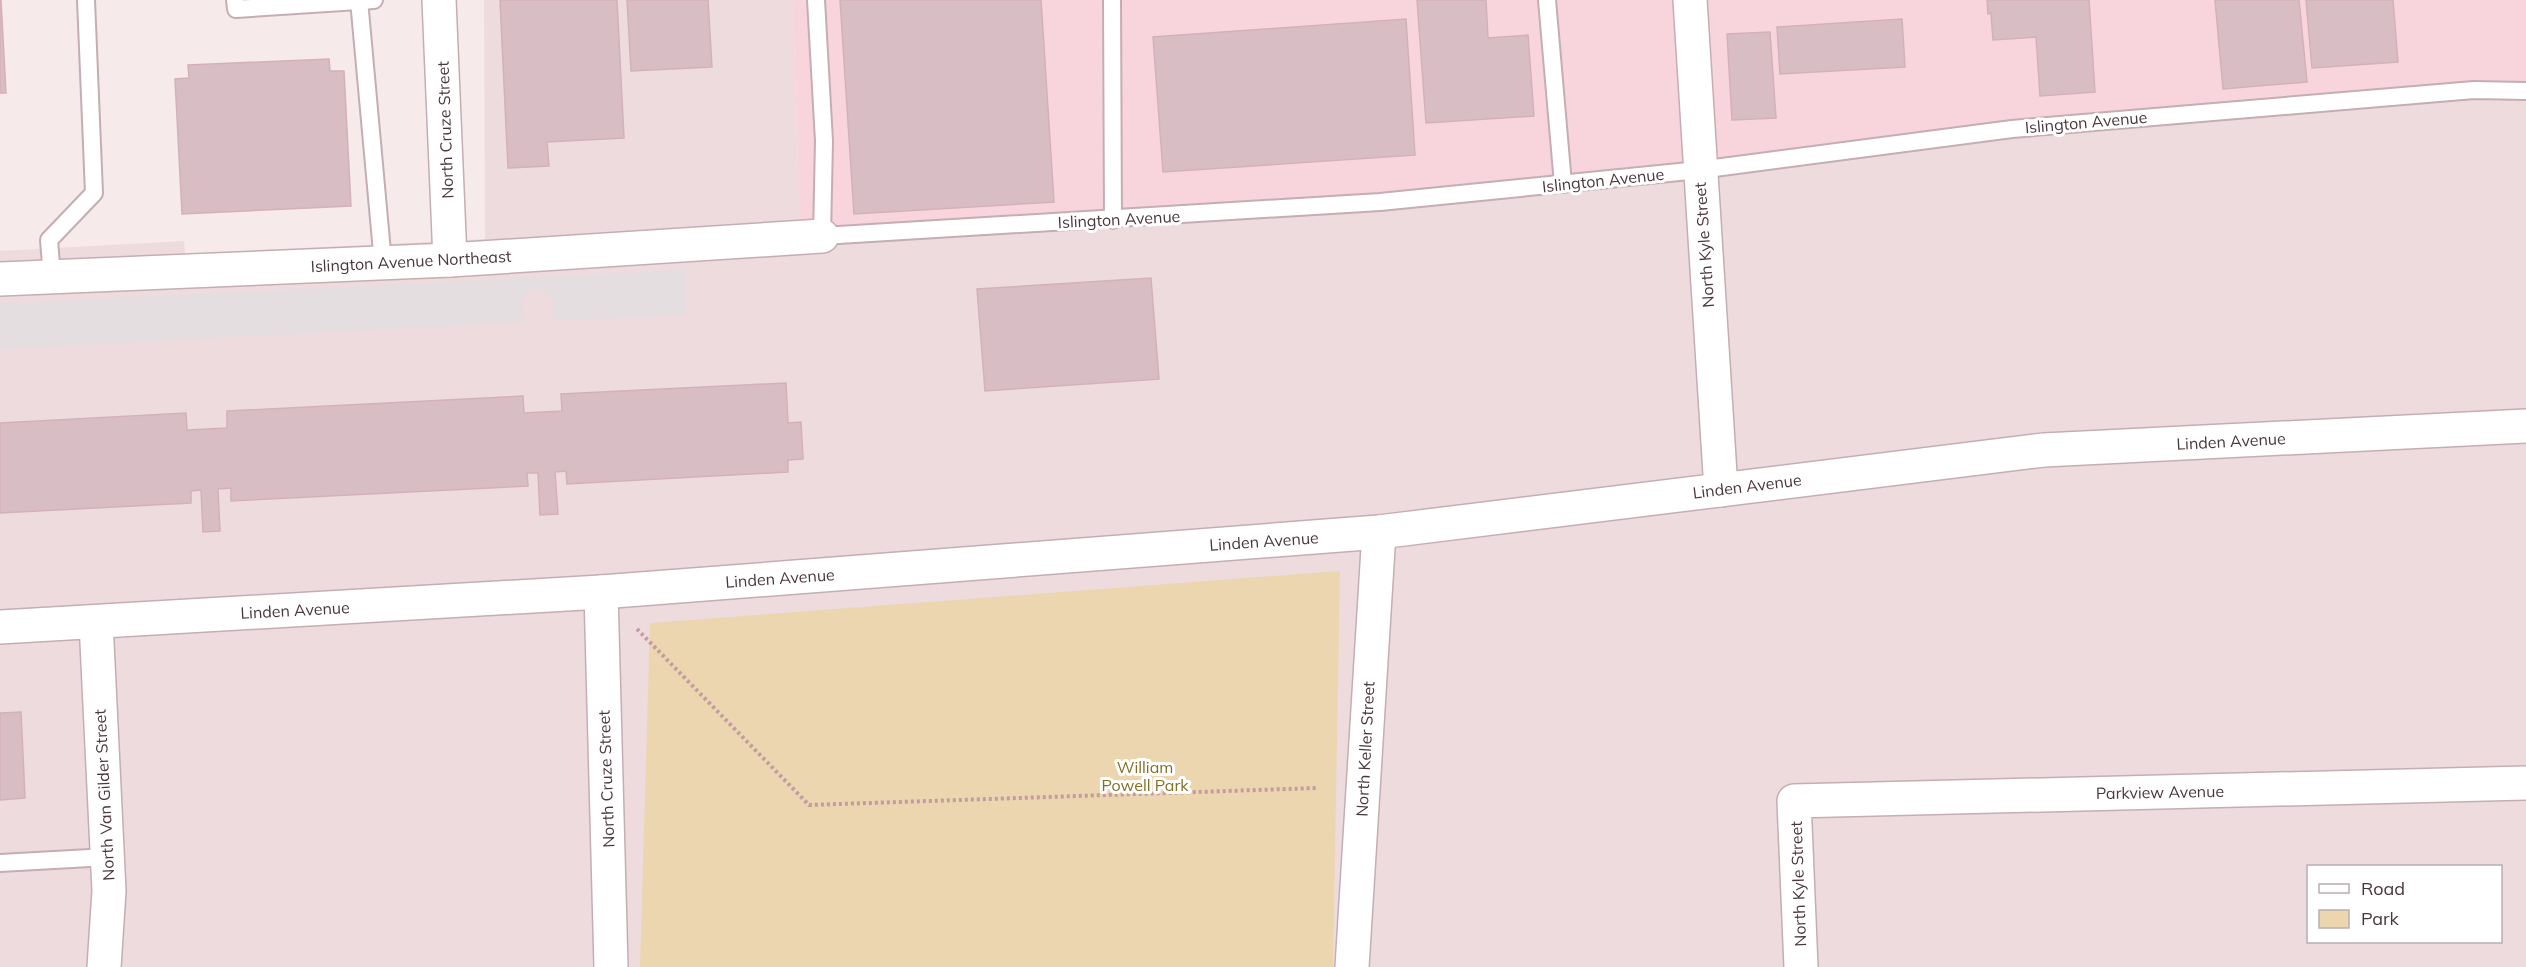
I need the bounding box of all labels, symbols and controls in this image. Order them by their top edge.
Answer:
street label: North Cruze Street [433,60,457,199]
street label: Islington Avenue [2024,107,2148,137]
street label: Islington Avenue [1541,164,1665,196]
street label: North Kyle Street [1690,181,1718,308]
street label: Islington Avenue [1057,206,1181,232]
street label: Islington Avenue Northeast [310,246,512,276]
street label: Linden Avenue [2176,428,2286,454]
street label: Linden Avenue [1691,469,1803,503]
street label: Linden Avenue [1209,527,1319,555]
street label: Linden Avenue [725,564,835,592]
street label: Linden Avenue [240,597,350,623]
street label: North Keller Street [1351,680,1379,817]
street label: North Van Gilder Street [89,708,118,881]
street label: North Cruze Street [594,709,618,848]
park label: William Powell Park [1101,757,1189,795]
street label: Parkview Avenue [2096,781,2224,803]
street label: North Kyle Street [1786,820,1810,947]
legend [2307,865,2502,943]
text: Road [2361,877,2405,900]
text: Park [2361,907,2400,930]

